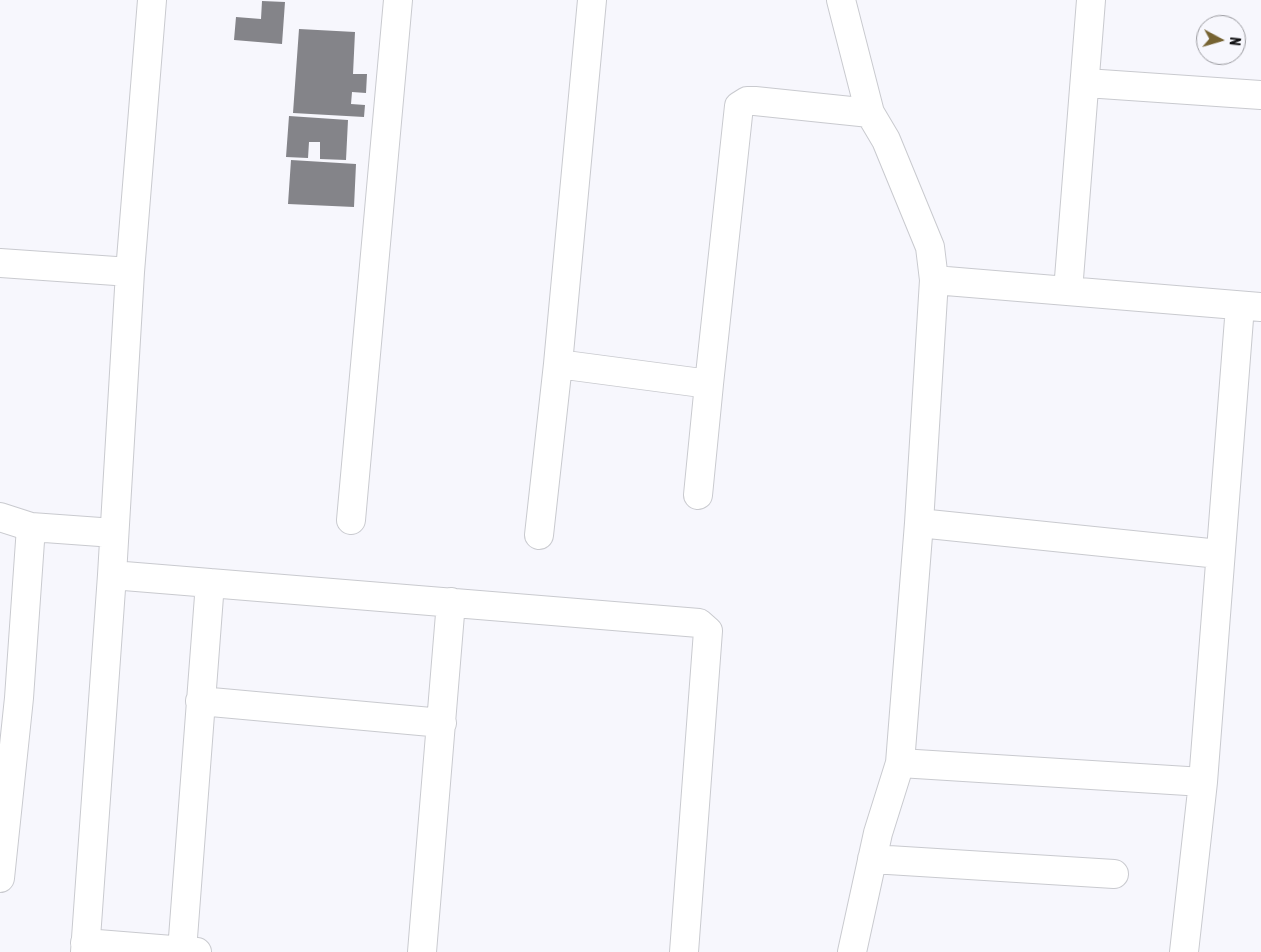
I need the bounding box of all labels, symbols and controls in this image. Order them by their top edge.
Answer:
north arrow [1196,15,1246,65]
text: N [1227,37,1243,46]

